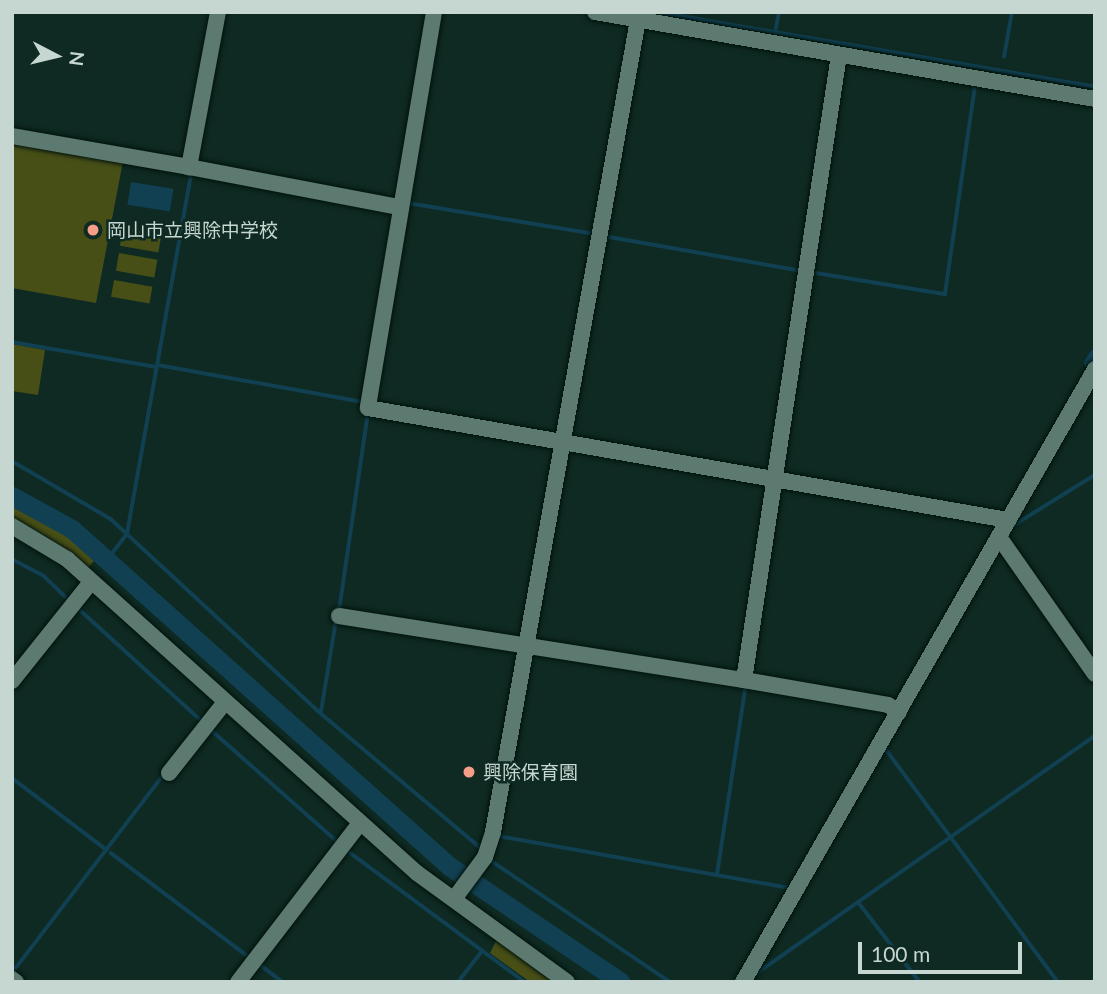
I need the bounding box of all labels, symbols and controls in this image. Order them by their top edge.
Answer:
north arrow [21,21,91,91]
text: N [65,50,90,67]
place label: 岡山市立興除中学校 [107,219,278,241]
marker: 岡山市立興除中学校 [85,222,101,238]
place label: 興除保育園 [483,761,578,783]
marker: 興除保育園 [461,764,477,780]
scale bar [862,928,1026,972]
text: 100 m [871,941,930,966]

